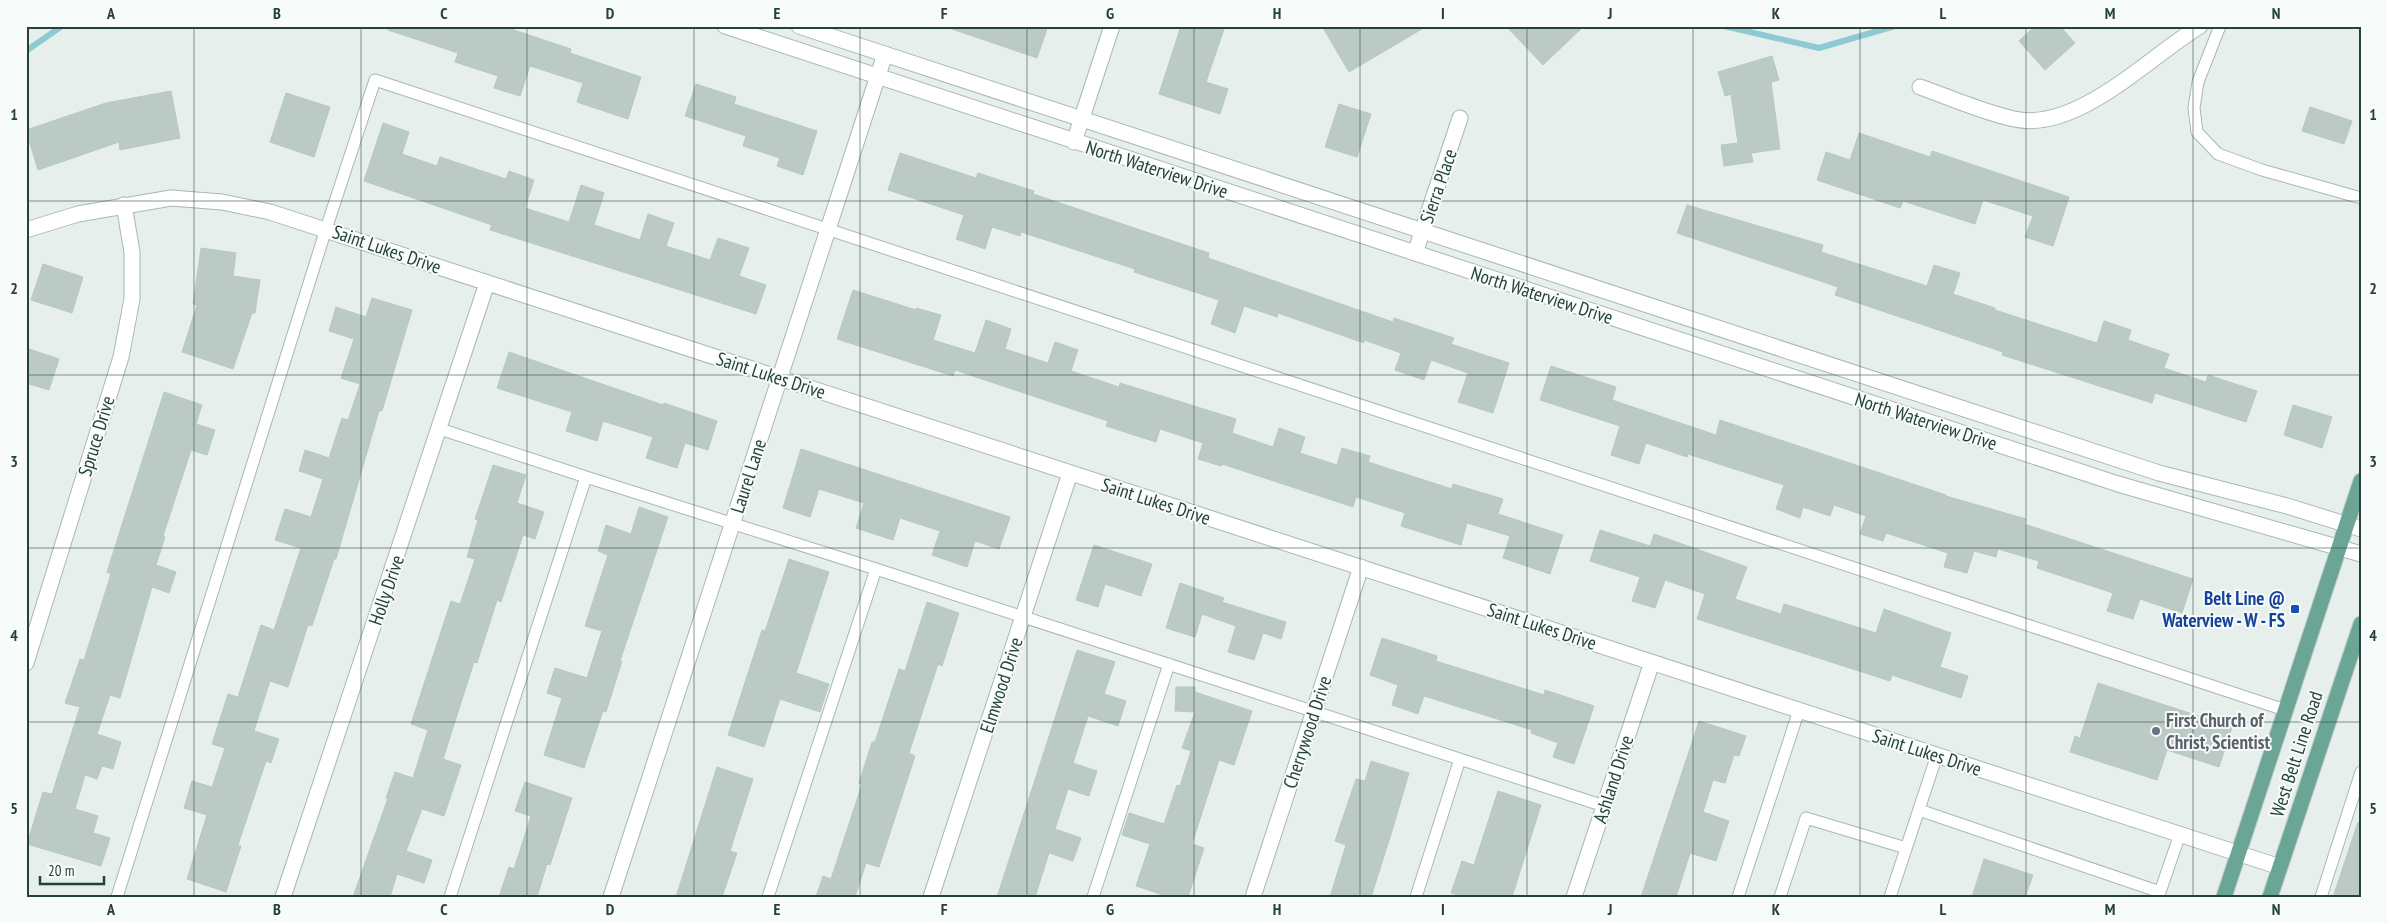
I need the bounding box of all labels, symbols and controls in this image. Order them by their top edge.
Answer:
text: A [106,3,116,23]
text: B [273,3,281,23]
text: C [440,3,448,23]
text: D [606,3,615,23]
text: E [774,3,781,23]
text: F [941,3,948,23]
text: G [1106,3,1114,23]
text: H [1273,3,1281,23]
text: I [1441,3,1445,23]
text: J [1607,3,1612,23]
text: K [1772,3,1781,23]
text: L [1940,3,1947,23]
text: M [2105,3,2115,23]
text: N [2272,3,2280,23]
text: 1 [10,104,18,124]
text: 1 [2369,104,2377,124]
street label: North Waterview Drive [1083,135,1231,203]
street label: Sierra Place [1414,146,1462,226]
street label: Saint Lukes Drive [330,219,445,279]
street label: North Waterview Drive [1468,261,1616,329]
text: 2 [10,278,18,298]
text: 2 [2369,278,2377,298]
street label: Saint Lukes Drive [713,346,829,404]
street label: North Waterview Drive [1852,387,2000,455]
street label: Spruce Drive [72,393,120,479]
street label: Laurel Lane [725,436,771,516]
text: 3 [10,451,18,471]
text: 3 [2369,451,2377,471]
street label: Saint Lukes Drive [1098,472,1214,530]
street label: Holly Drive [363,552,409,628]
place label: Belt Line @ Waterview - W - FS [2161,586,2285,632]
street label: Saint Lukes Drive [1484,597,1600,655]
marker: Belt Line @ Waterview - W - FS [2289,603,2301,615]
text: 4 [10,625,18,645]
text: 4 [2369,625,2377,645]
street label: Elmwood Drive [974,634,1028,736]
street label: Cherrywood Drive [1278,673,1337,791]
street label: West Belt Line Road [2264,688,2328,820]
place label: First Church of Christ, Scientist [2166,708,2270,754]
street label: Saint Lukes Drive [1869,723,1985,781]
marker: First Church of Christ, Scientist [2150,725,2162,737]
street label: Ashland Drive [1588,732,1639,826]
text: 5 [10,798,18,818]
text: 5 [2369,798,2377,818]
scale bar [40,853,104,885]
text: 20 m [48,861,74,880]
text: A [106,899,116,919]
text: B [273,899,281,919]
text: C [440,899,448,919]
text: D [606,899,615,919]
text: E [774,899,781,919]
text: F [941,899,948,919]
text: G [1106,899,1114,919]
text: H [1273,899,1281,919]
text: I [1441,899,1445,919]
text: J [1607,899,1612,919]
text: K [1772,899,1781,919]
text: L [1940,899,1947,919]
text: M [2105,899,2115,919]
text: N [2272,899,2280,919]

